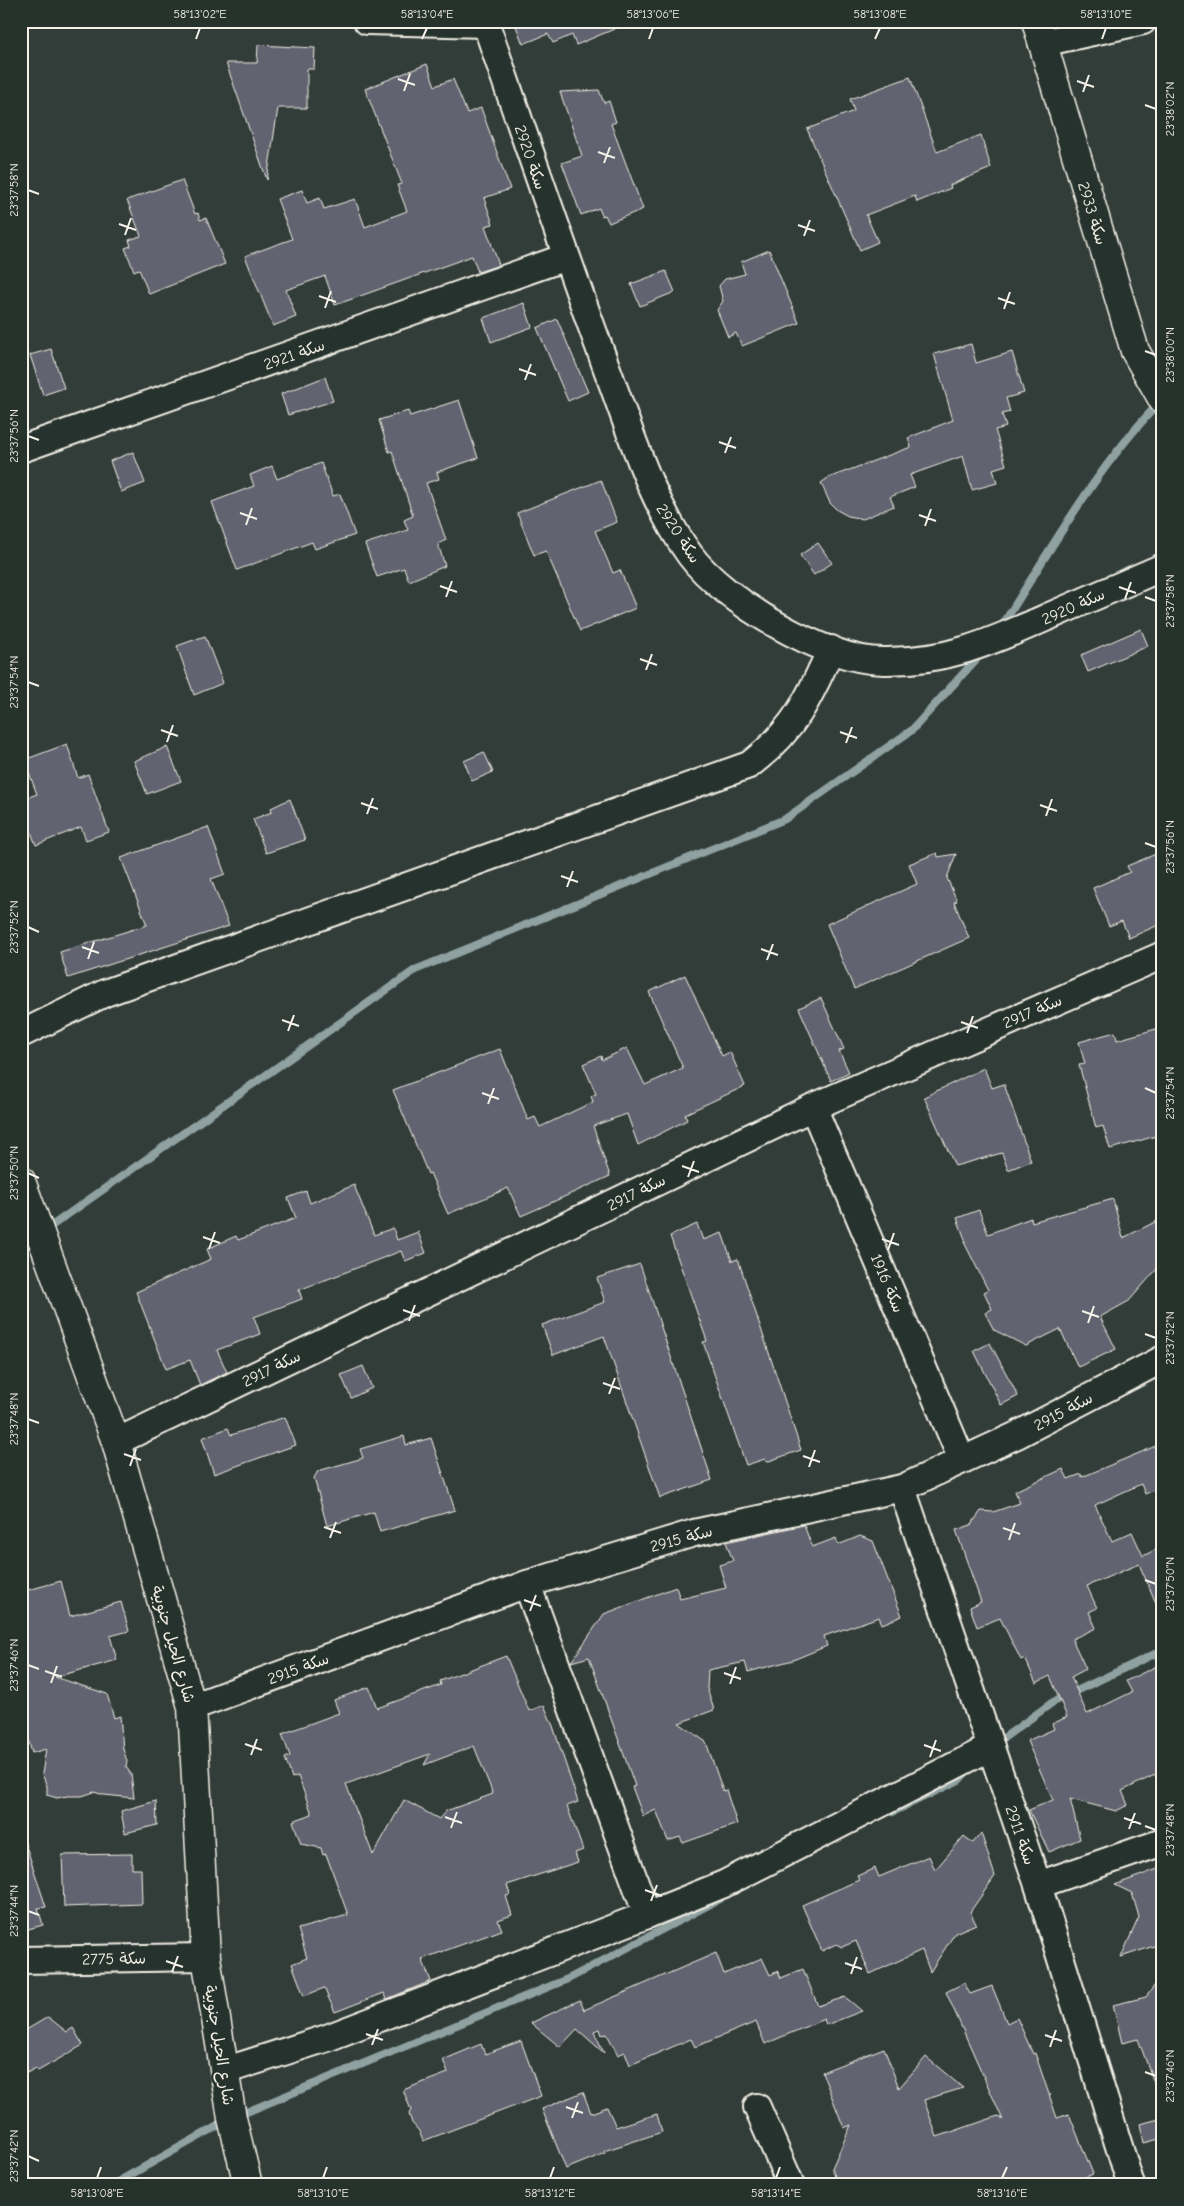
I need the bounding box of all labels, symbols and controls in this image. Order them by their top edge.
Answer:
text: 58°13'02"E [174,7,226,21]
text: 58°13'04"E [401,7,453,21]
text: 58°13'06"E [626,7,680,21]
text: 58°13'08"E [854,7,906,21]
text: 58°13'10"E [1080,7,1132,21]
text: 23°38'02"N [1163,82,1177,136]
street label: سكة 2920 [511,123,549,192]
text: 23°37'58"N [7,163,21,217]
street label: سكة 2933 [1074,180,1110,247]
text: 23°38'00"N [1163,327,1177,383]
street label: سكة 2921 [261,336,327,374]
text: 23°37'56"N [7,409,21,463]
street label: سكة 2920 [652,501,704,567]
text: 23°37'58"N [1163,574,1177,628]
street label: سكة 2920 [1039,585,1108,629]
text: 23°37'54"N [7,656,21,708]
text: 23°37'56"N [1163,820,1177,874]
text: 23°37'52"N [7,900,21,954]
street label: سكة 2917 [1000,991,1065,1032]
text: 23°37'54"N [1163,1067,1177,1119]
text: 23°37'50"N [7,1146,21,1200]
street label: سكة 2917 [604,1171,669,1215]
street label: سكة 1916 [867,1251,907,1315]
text: 23°37'52"N [1163,1311,1177,1365]
street label: سكة 2917 [239,1347,304,1391]
street label: سكة 2915 [1031,1389,1096,1435]
text: 23°37'48"N [7,1393,21,1445]
street label: سكة 2915 [648,1522,714,1556]
text: 23°37'50"N [1163,1557,1177,1611]
street label: شارع الحيل جنوبية [146,1583,198,1706]
text: 23°37'46"N [7,1639,21,1691]
street label: سكة 2915 [265,1650,331,1688]
street label: سكة 2911 [1002,1803,1039,1867]
text: 23°37'48"N [1163,1804,1177,1856]
text: 23°37'44"N [7,1885,21,1937]
street label: سكة 2775 [82,1949,146,1969]
street label: شارع الحيل جنوبية [199,1984,237,2107]
text: 23°37'46"N [1163,2050,1177,2102]
text: 23°37'42"N [7,2130,21,2182]
text: 58°13'08"E [71,2186,123,2200]
text: 58°13'10"E [297,2186,349,2200]
text: 58°13'12"E [525,2186,575,2200]
text: 58°13'14"E [751,2186,801,2200]
text: 58°13'16"E [977,2186,1027,2200]

